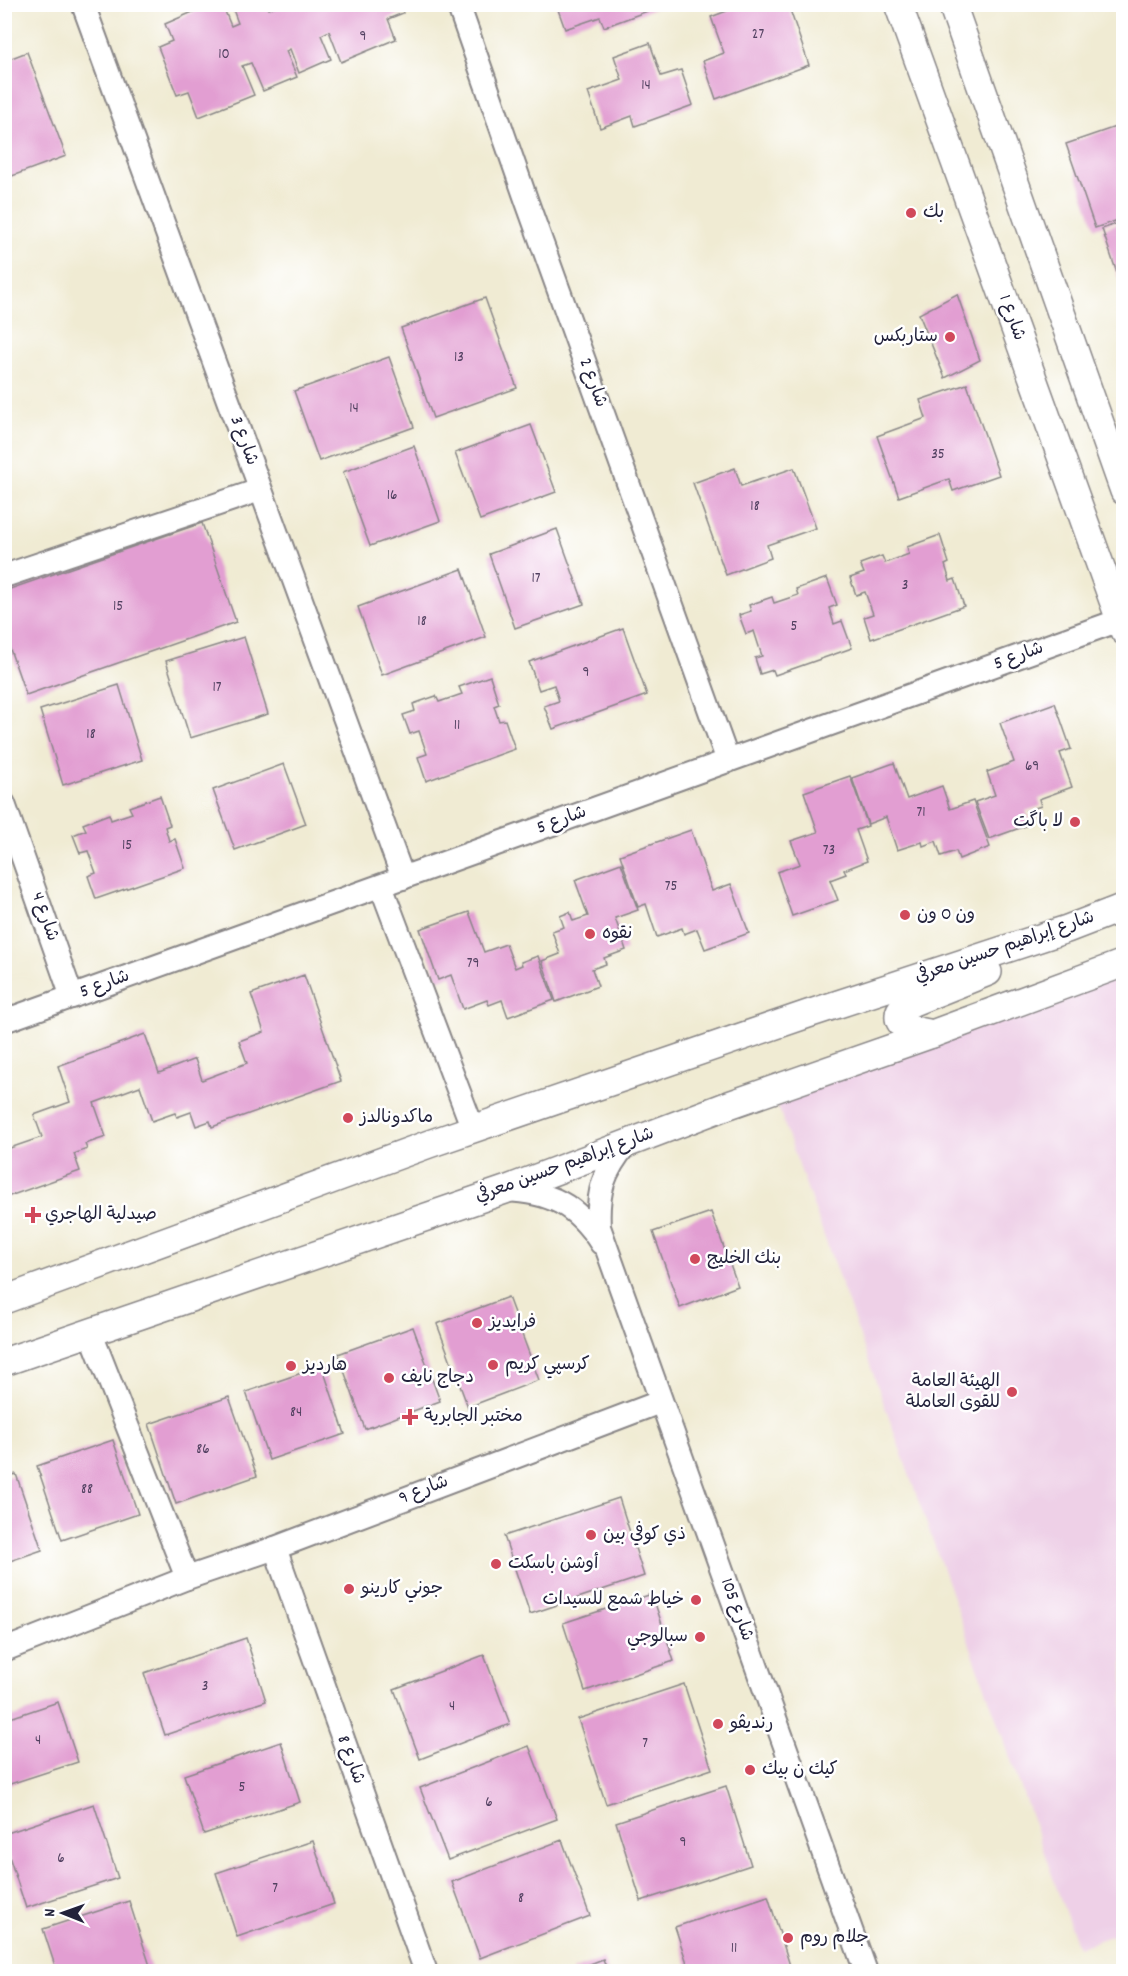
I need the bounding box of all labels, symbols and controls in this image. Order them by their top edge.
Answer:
house number: 27 [752,24,764,46]
house number: 9 [360,26,366,48]
house number: 10 [218,44,230,66]
house number: 14 [641,75,651,97]
place label: بك [923,201,944,226]
marker: بك [904,206,918,220]
street label: شارع 1 [991,292,1031,344]
place label: ستاربكس [874,325,938,350]
marker: ستاربكس [943,330,957,344]
house number: 13 [454,347,464,369]
street label: شارع 2 [572,355,612,411]
house number: 14 [349,398,359,420]
street label: شارع 3 [223,413,263,469]
house number: 35 [931,444,945,466]
house number: 16 [387,485,397,507]
house number: 18 [750,496,760,518]
house number: 17 [531,568,541,590]
house number: 3 [902,575,908,597]
house number: 15 [113,596,123,618]
house number: 18 [417,611,427,633]
house number: 5 [791,616,798,638]
street label: شارع 5 [991,636,1047,678]
house number: 9 [583,662,589,684]
house number: 17 [212,677,222,699]
house number: 11 [454,715,460,737]
house number: 18 [86,724,96,746]
house number: 69 [1025,756,1039,778]
street label: شارع 5 [534,800,590,842]
house number: 71 [916,802,926,824]
place label: لا باگت [1013,810,1063,835]
marker: لا باگت [1068,815,1082,829]
house number: 15 [122,835,132,857]
house number: 73 [823,840,835,862]
house number: 75 [665,876,677,898]
street label: شارع 4 [24,889,64,945]
place label: ون O ون [917,903,975,928]
street label: شارع إبراهيم حسين معرفي [911,904,1098,991]
marker: ون O ون [898,908,912,922]
place label: نقوه [602,922,632,947]
marker: نقوه [583,927,597,941]
house number: 79 [467,953,479,975]
street label: شارع 5 [77,964,133,1006]
place label: ماكدونالدز [358,1106,433,1131]
marker: ماكدونالدز [341,1111,355,1125]
street label: شارع إبراهيم حسين معرفي [471,1120,658,1210]
place label: صيدلية الهاجري [45,1203,157,1228]
marker: صيدلية الهاجري [26,1208,40,1222]
place label: بنك الخليج [707,1247,781,1272]
marker: بنك الخليج [688,1252,702,1266]
place label: فرايديز [487,1311,536,1336]
marker: فرايديز [470,1316,484,1330]
place label: كرسپي كريم [505,1353,590,1379]
place label: هارديز [301,1354,347,1379]
marker: كرسپي كريم [486,1358,500,1372]
marker: هارديز [284,1359,298,1373]
place label: دجاج نايف [401,1366,474,1391]
place label: الهيئة العامة للقوى العاملة [906,1370,1000,1416]
marker: دجاج نايف [382,1371,396,1385]
marker: الهيئة العامة للقوى العاملة [1005,1385,1019,1399]
house number: 84 [290,1402,302,1424]
place label: مختبر الجابرية [424,1405,523,1430]
marker: مختبر الجابرية [401,1408,419,1426]
house number: 86 [196,1439,210,1461]
street label: شارع 9 [396,1470,452,1512]
house number: 88 [81,1479,93,1501]
place label: ذي كوفي بين [603,1521,686,1548]
marker: ذي كوفي بين [584,1528,598,1542]
place label: أوشن باسكت [508,1552,599,1577]
marker: أوشن باسكت [489,1557,503,1571]
street label: شارع 105 [713,1575,759,1645]
place label: جوني كارينو [360,1577,443,1603]
marker: جوني كارينو [342,1582,356,1596]
place label: خياط شمع للسيدات [543,1588,684,1613]
marker: خياط شمع للسيدات [689,1593,703,1607]
place label: سبالوجي [627,1625,688,1651]
marker: سبالوجي [693,1630,707,1644]
house number: 3 [202,1676,208,1698]
house number: 4 [449,1696,455,1718]
place label: رنديڤو [728,1712,773,1737]
marker: رنديڤو [711,1717,725,1731]
house number: 4 [35,1730,41,1752]
street label: شارع 8 [330,1732,370,1788]
house number: 7 [642,1733,648,1755]
place label: كيك ن بيك [762,1758,838,1783]
marker: كيك ن بيك [743,1763,757,1777]
house number: 5 [239,1777,246,1799]
house number: 6 [485,1792,493,1814]
house number: 9 [680,1832,686,1854]
house number: 6 [57,1848,65,1870]
house number: 7 [272,1878,278,1900]
north arrow [33,1883,93,1943]
house number: 8 [518,1888,524,1910]
text: N [39,1909,62,1917]
place label: جلام روم [800,1926,869,1951]
marker: جلام روم [781,1931,795,1945]
house number: 11 [731,1938,737,1960]

